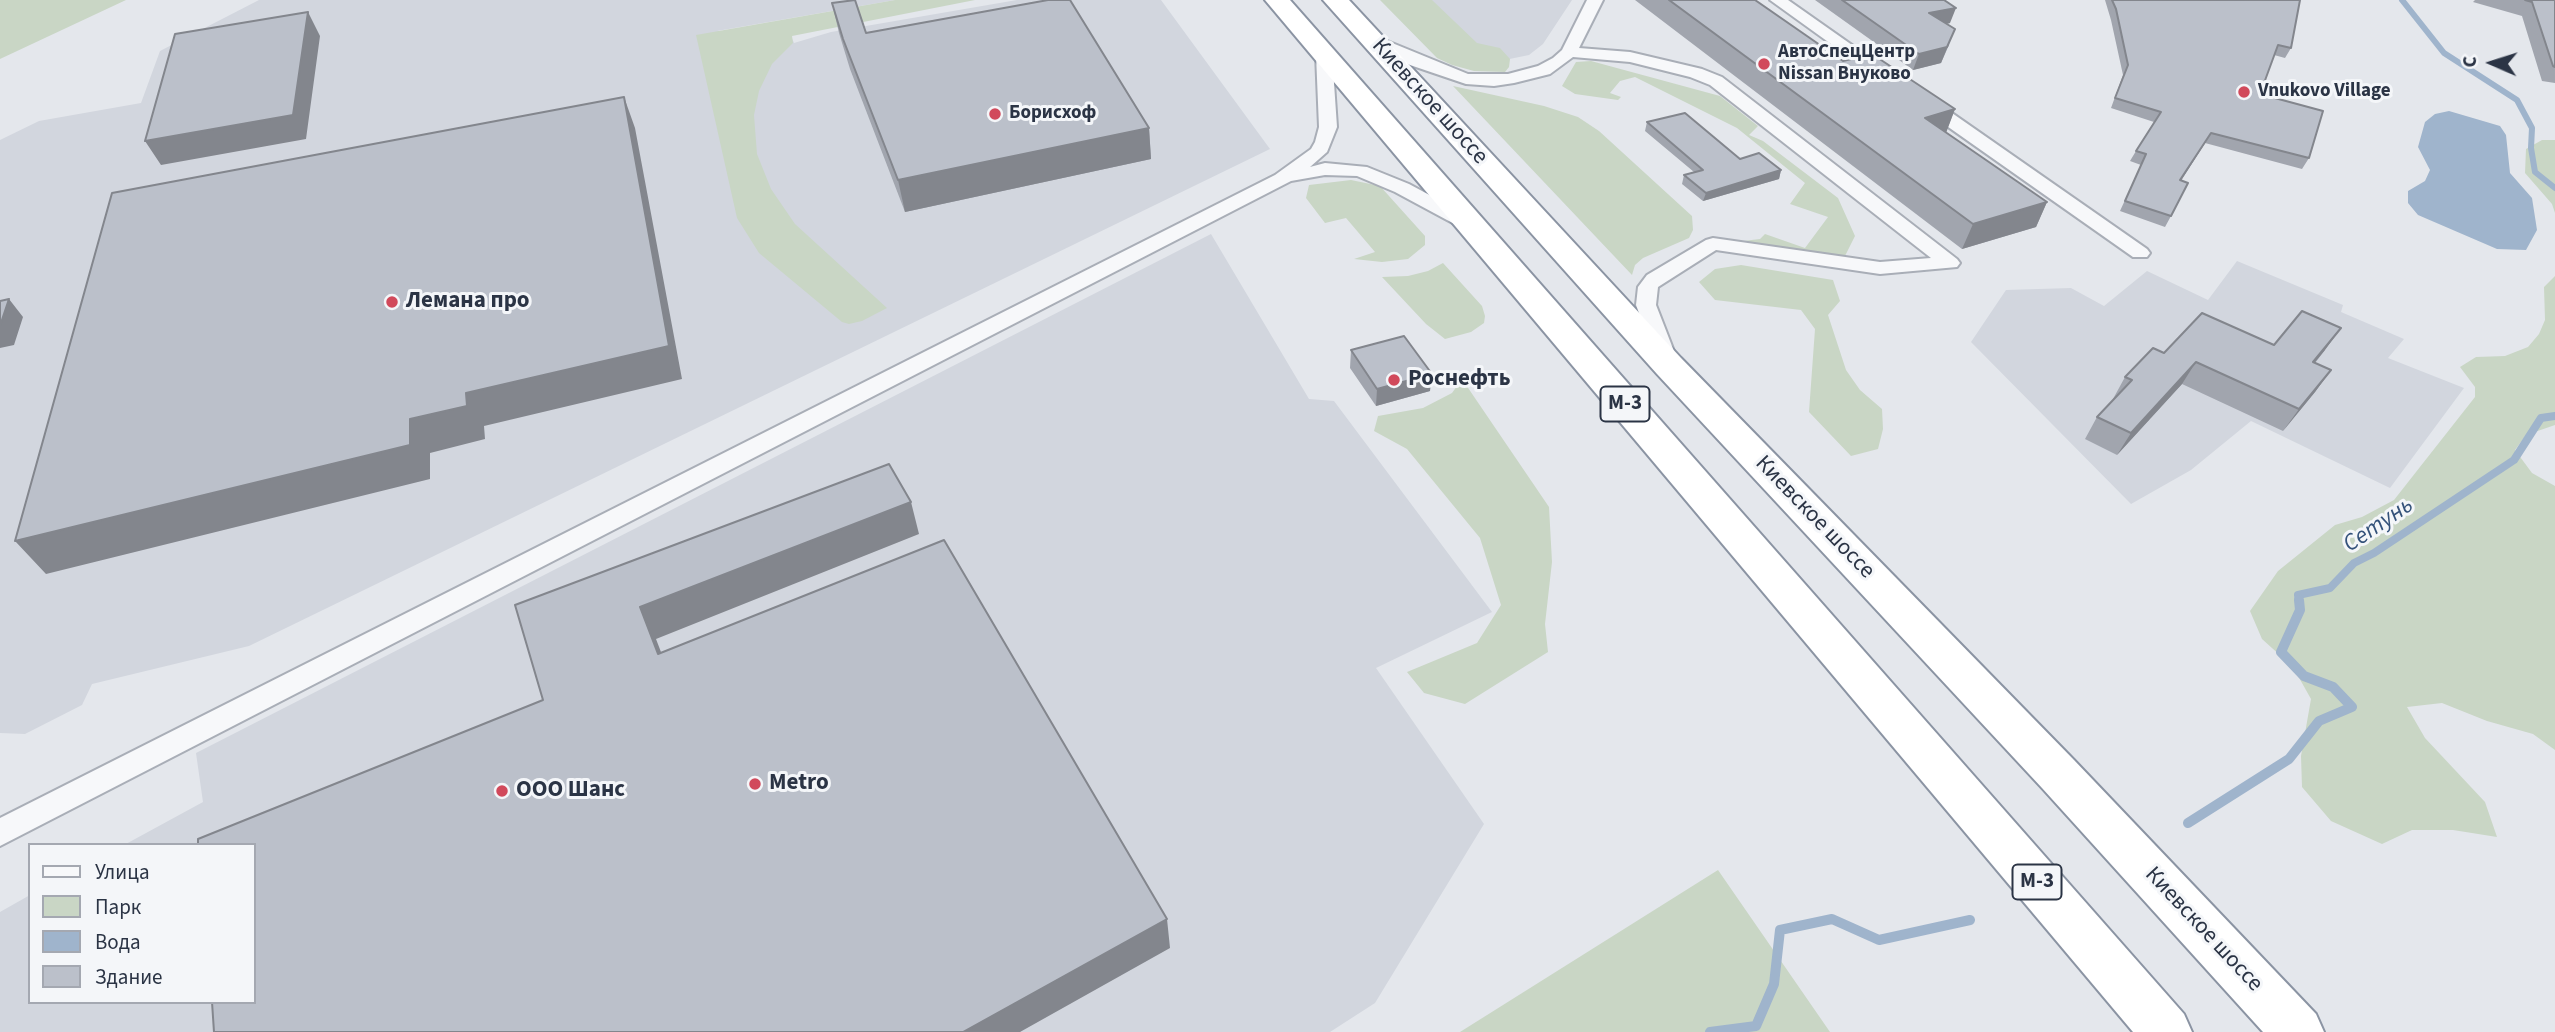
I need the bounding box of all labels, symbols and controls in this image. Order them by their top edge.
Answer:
north arrow [2457,28,2527,98]
street label: Киевское шоссе [1365,33,1493,171]
place label: АвтоСпецЦентр Nissan Внуково [1778,42,1915,86]
marker: АвтоСпецЦентр Nissan Внуково [1756,56,1772,72]
text: С [2457,56,2484,68]
place label: Vnukovo Village [2258,81,2391,103]
marker: Vnukovo Village [2236,84,2252,100]
place label: Борисхоф [1009,103,1096,125]
marker: Борисхоф [987,106,1003,122]
place label: Лемана про [406,288,530,316]
marker: Лемана про [384,294,400,310]
place label: Роснефть [1408,366,1511,394]
marker: Роснефть [1386,372,1402,388]
road number: М-3 [1600,386,1650,422]
street label: Киевское шоссе [1748,451,1880,585]
water label: Сетунь [2338,492,2420,560]
place label: Metro [769,770,829,798]
marker: Metro [747,776,763,792]
place label: ООО Шанс [516,777,625,805]
marker: ООО Шанс [494,783,510,799]
legend [28,843,256,1004]
text: Улица [95,857,150,887]
street label: Киевское шоссе [2138,862,2268,998]
road number: М-3 [2012,864,2062,900]
text: Парк [95,892,141,922]
text: Вода [95,927,141,957]
text: Здание [95,962,163,992]

